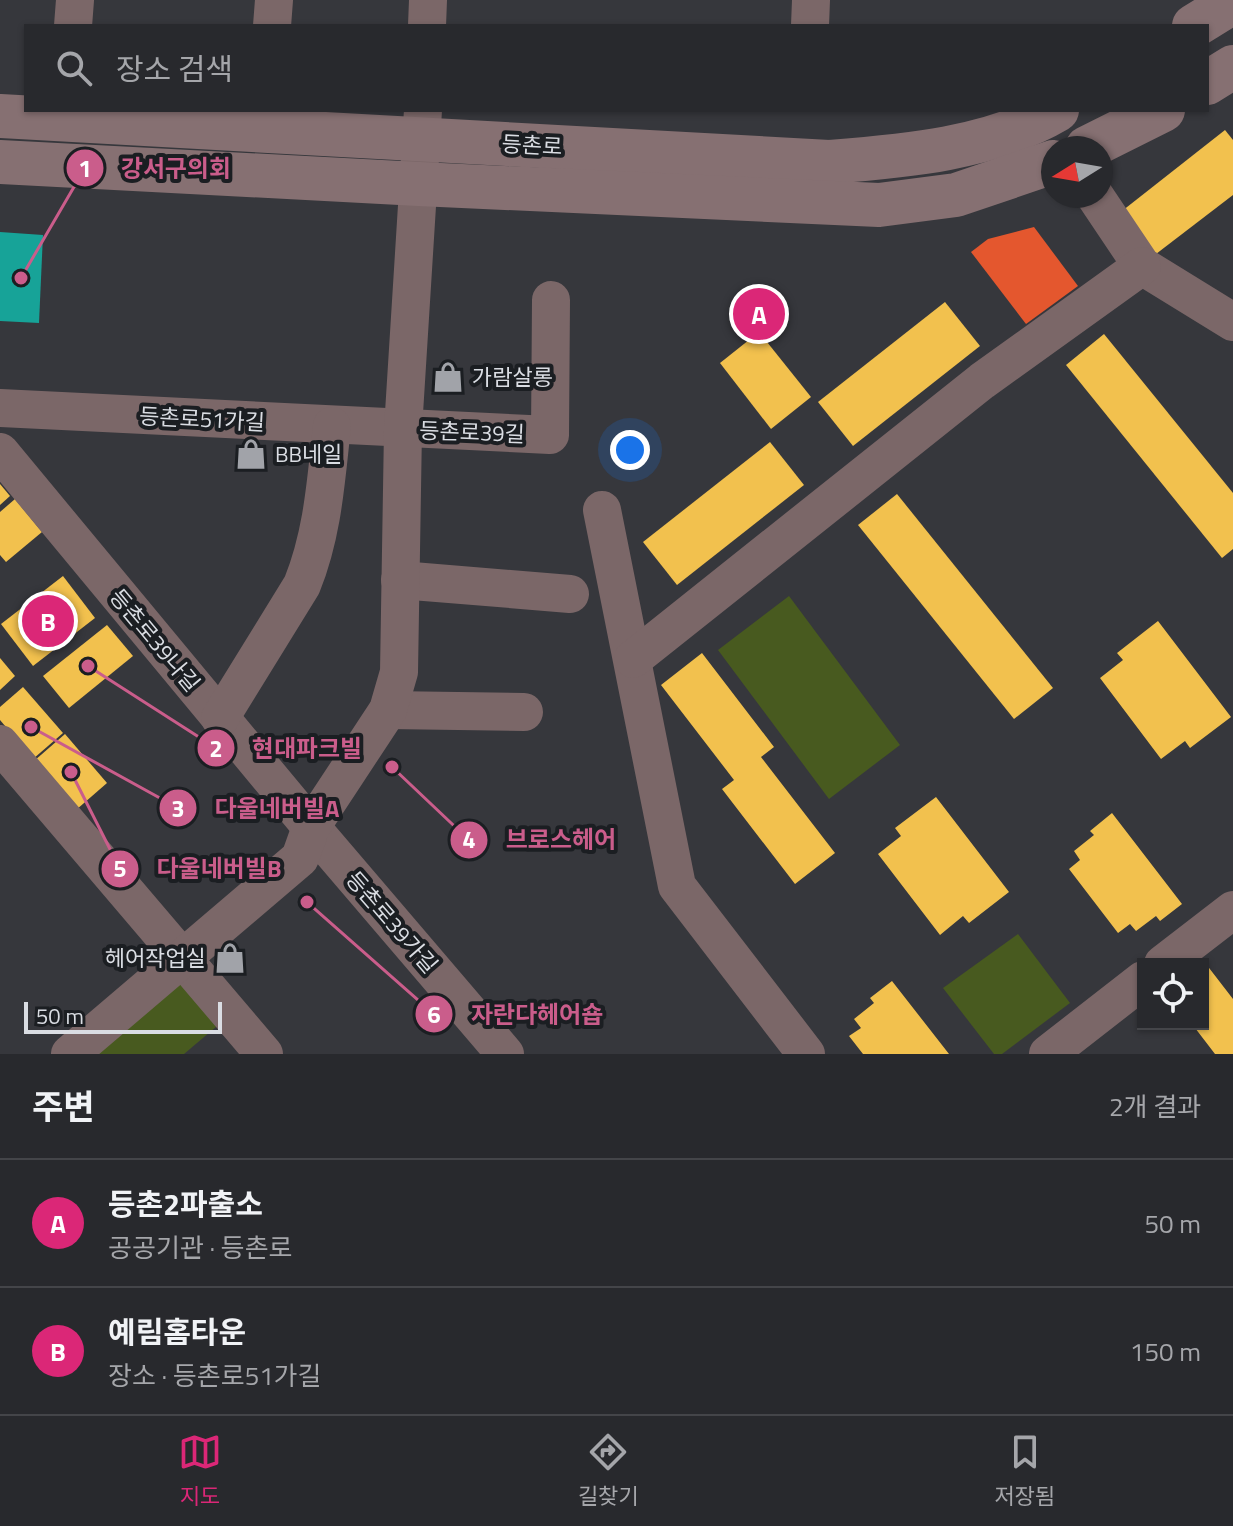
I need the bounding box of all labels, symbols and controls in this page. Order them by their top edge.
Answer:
search box [24,24,1209,112]
icon: search [52,46,96,90]
text: 장소 검색 [116,46,233,92]
street label: 등촌로 [501,126,563,164]
north arrow [1041,136,1113,208]
callout: 강서구의회 [65,144,247,192]
text: 1 [78,150,92,186]
text: 강서구의회 [121,150,231,186]
pin: A [733,284,785,344]
shop icon: 가람살롱 [431,360,465,394]
place label: 가람살롱 [472,360,553,394]
street label: 등촌로51가길 [138,399,266,439]
street label: 등촌로39길 [419,413,525,451]
your location [610,430,650,470]
shop icon: BB네일 [234,437,268,471]
place label: BB네일 [275,437,343,471]
street label: 등촌로39나길 [102,581,208,699]
pin: B [22,591,74,651]
callout: 현대파크빌 [196,724,379,772]
text: 2 [209,730,223,766]
text: 현대파크빌 [252,730,362,766]
callout: 다울네버빌A [158,784,355,832]
text: 3 [171,790,185,826]
text: 다울네버빌A [215,790,340,826]
callout: 브로스헤어 [449,816,632,864]
text: 4 [462,821,476,857]
text: 브로스헤어 [506,821,616,857]
callout: 다울네버빌B [100,845,297,893]
text: 5 [113,850,127,886]
text: 다울네버빌B [156,850,282,886]
street label: 등촌로39가길 [338,863,446,981]
place label: 헤어작업실 [105,941,206,975]
shop icon: 헤어작업실 [213,941,247,975]
map controls [1137,958,1209,1030]
button: locate [1137,958,1209,1030]
callout: 자란다헤어숍 [414,990,619,1038]
text: 6 [427,996,441,1032]
text: 자란다헤어숍 [471,996,603,1032]
scale bar [24,998,222,1034]
text: 50 m [36,999,84,1033]
text: 주변 [32,1080,95,1132]
text: 2개 결과 [1109,1087,1201,1126]
text: 등촌2파출소 [108,1181,263,1227]
text: A [50,1204,66,1243]
text: 50 m [1144,1204,1201,1243]
text: 공공기관 · 등촌로 [108,1228,293,1267]
text: 예림홈타운 [108,1309,246,1355]
text: B [50,1332,66,1371]
text: 150 m [1130,1332,1201,1371]
text: 장소 · 등촌로51가길 [108,1356,322,1395]
tab: 지도 [178,1430,222,1513]
tab: 길찾기 [578,1430,639,1513]
tab: 저장됨 [994,1430,1055,1513]

